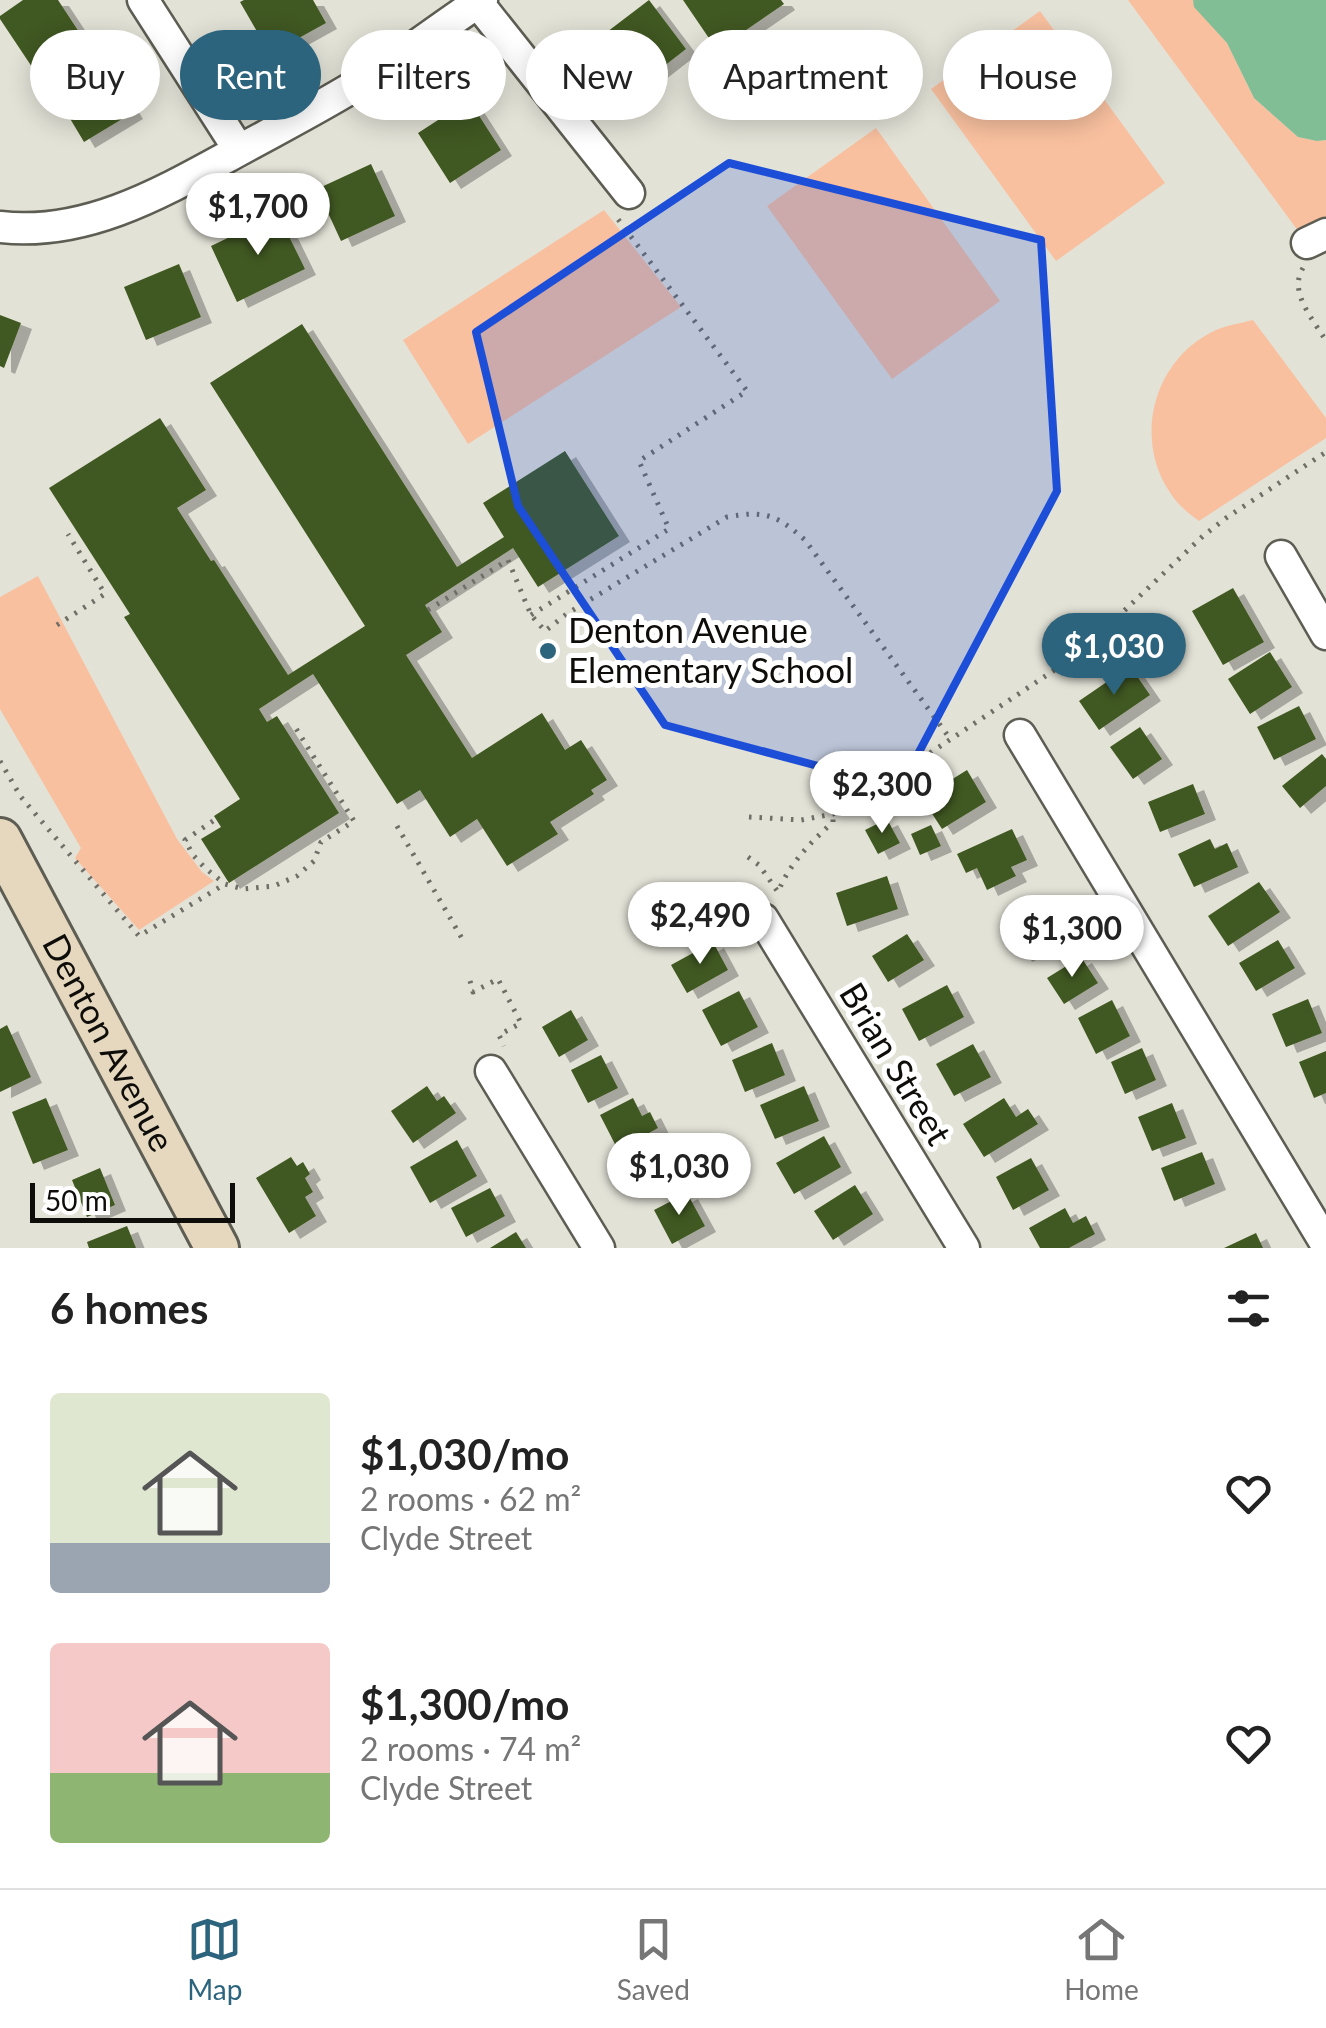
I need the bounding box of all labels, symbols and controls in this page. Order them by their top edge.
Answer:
chip: Buy [30,30,160,120]
chip: Rent [180,30,321,120]
chip: Filters [341,30,506,120]
chip: New [526,30,668,120]
chip: Apartment [688,30,923,120]
chip: House [943,30,1112,120]
pin: $1,700 [177,173,339,258]
text: $1,700 [208,186,308,225]
place label: Denton Avenue Elementary School [568,608,853,690]
pin: $1,030 [1033,613,1195,698]
text: $1,030 [1064,626,1164,665]
marker: Denton Avenue Elementary School [537,640,559,662]
pin: $2,300 [801,751,963,836]
text: $2,300 [832,764,932,803]
pin: $2,490 [619,882,781,967]
text: $2,490 [650,895,750,934]
pin: $1,300 [991,895,1153,980]
text: $1,300 [1022,908,1122,947]
street label: Denton Avenue [35,926,185,1158]
street label: Brian Street [832,974,962,1152]
pin: $1,030 [598,1133,760,1218]
text: $1,030 [629,1146,729,1185]
scale bar [30,1178,235,1222]
text: 50 m [45,1183,108,1217]
icon: filters [1221,1281,1276,1336]
text: 6 homes [50,1283,208,1333]
text: $1,030/mo [360,1429,569,1479]
icon: home [130,1433,250,1553]
icon: heart [1221,1466,1276,1521]
text: 2 rooms · 62 m² [360,1479,581,1518]
text: Clyde Street [360,1518,532,1557]
text: $1,300/mo [360,1679,569,1729]
icon: home [130,1683,250,1803]
icon: heart [1221,1716,1276,1771]
text: 2 rooms · 74 m² [360,1729,581,1768]
text: Clyde Street [360,1768,532,1807]
tab: Map [187,1912,242,2006]
tab: Saved [617,1912,690,2006]
tab: Home [1064,1912,1139,2006]

